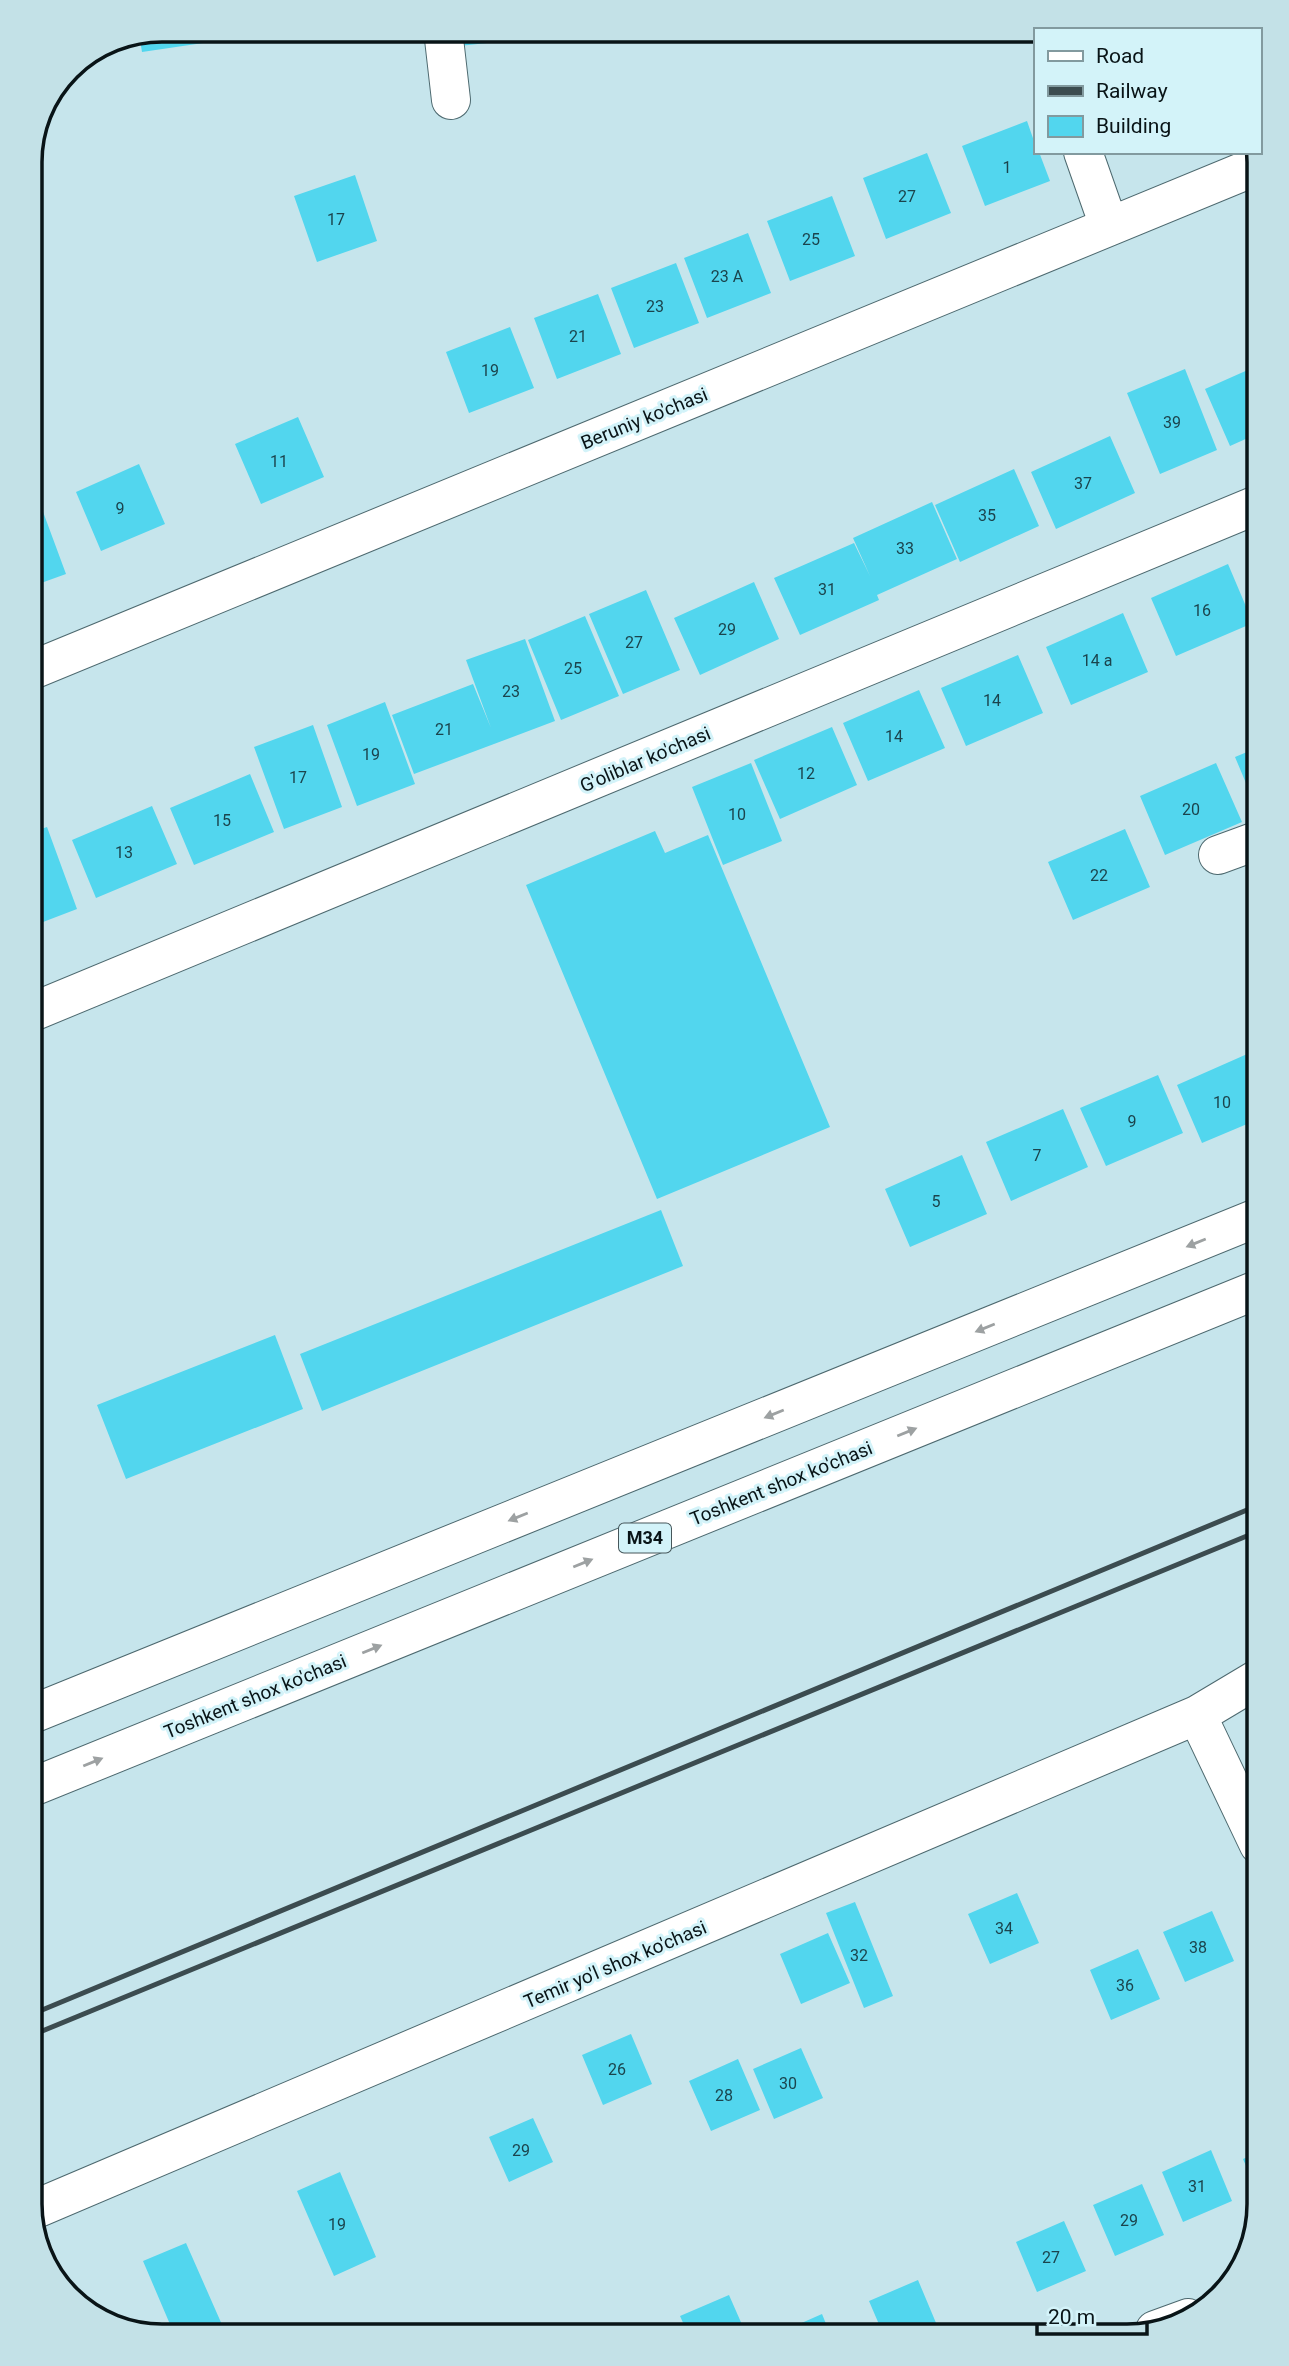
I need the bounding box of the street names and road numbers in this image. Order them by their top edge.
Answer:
street label: Beruniy ko'chasi [577,383,711,454]
street label: G'oliblar ko'chasi [576,722,714,797]
street label: Toshkent shox ko'chasi [687,1436,876,1531]
road number: M34 [619,1524,671,1553]
street label: Toshkent shox ko'chasi [161,1649,350,1744]
street label: Temir yo'l shox ko'chasi [520,1916,710,2013]

